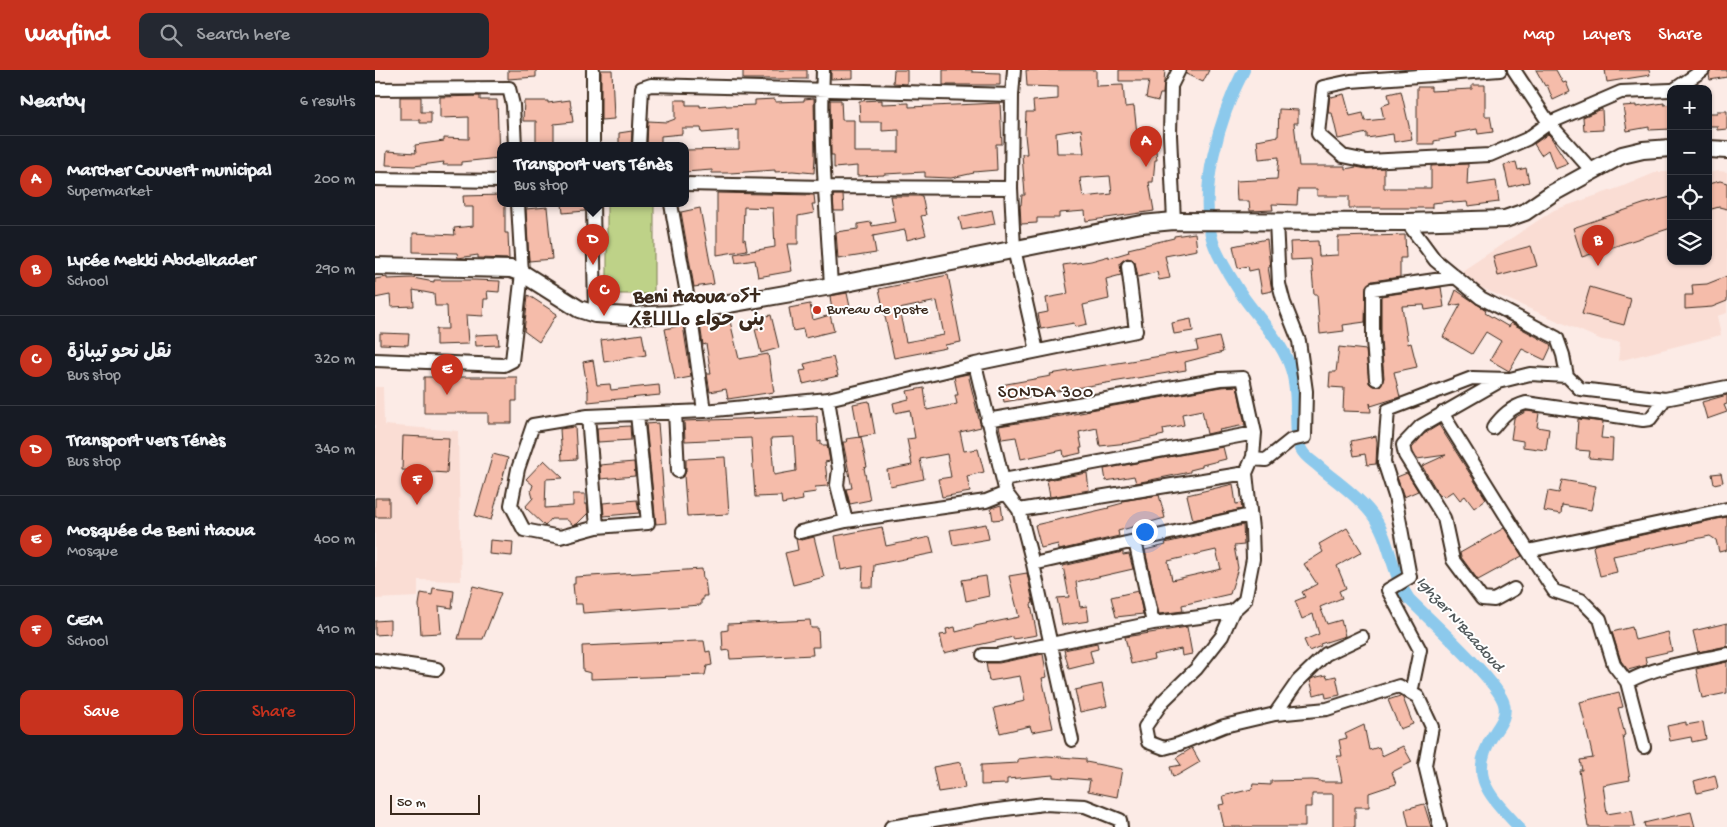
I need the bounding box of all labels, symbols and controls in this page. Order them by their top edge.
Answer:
search box [139,13,489,58]
text: Wayfind [25,21,109,50]
icon: search [157,21,185,49]
text: Search here [197,24,290,47]
text: Map [1523,25,1555,46]
text: Layers [1583,25,1630,46]
text: Share [1658,25,1702,46]
map controls [1667,85,1712,265]
button: + [1667,85,1712,130]
text: Nearby [20,90,85,115]
text: 6 results [300,93,355,112]
pin: A [1130,126,1162,167]
button: − [1667,130,1712,175]
popup [497,142,689,207]
text: Transport vers Ténès [514,154,672,177]
text: Marcher Couvert municipal [67,160,272,183]
text: A [31,171,41,190]
text: 200 m [314,171,355,190]
button: locate [1667,175,1712,220]
text: Bus stop [514,177,568,196]
text: Supermarket [67,183,152,202]
button: layers [1667,220,1712,265]
pin: D [577,224,609,265]
pin: B [1582,225,1614,266]
text: Lycée Mekki Abdelkader [67,250,255,273]
text: B [32,261,40,280]
text: 290 m [315,261,355,280]
text: School [67,273,109,292]
pin: C [588,275,620,316]
district label: Beni Haoua ⴰⵢⵜ ⵃⴻⵡⵡⴰ بنى حواء [629,287,764,333]
place label: Bureau de poste [826,301,929,319]
marker: Bureau de poste [811,304,823,316]
text: نقل نحو تيبازة [67,342,171,365]
text: C [32,351,40,370]
text: 320 m [315,351,355,370]
pin: E [431,354,463,395]
text: Bus stop [67,367,121,386]
district label: SONDA 300 [998,383,1094,404]
text: Transport vers Ténès [67,430,225,453]
text: D [31,441,41,460]
text: 340 m [315,441,355,460]
text: Bus stop [67,453,121,472]
pin: F [401,464,433,505]
your location [1132,519,1158,545]
text: Mosquée de Beni Haoua [67,520,255,543]
text: E [31,531,41,550]
text: 400 m [314,531,355,550]
text: Mosque [67,543,118,562]
water label: Ighzer N'Baadoud [1411,574,1508,678]
text: CEM [67,610,102,633]
text: F [32,621,40,640]
text: 410 m [317,621,355,640]
text: School [67,633,109,652]
button: Save [20,690,183,735]
button: Share [193,690,355,735]
scale bar [390,792,480,815]
text: 50 m [397,795,426,812]

